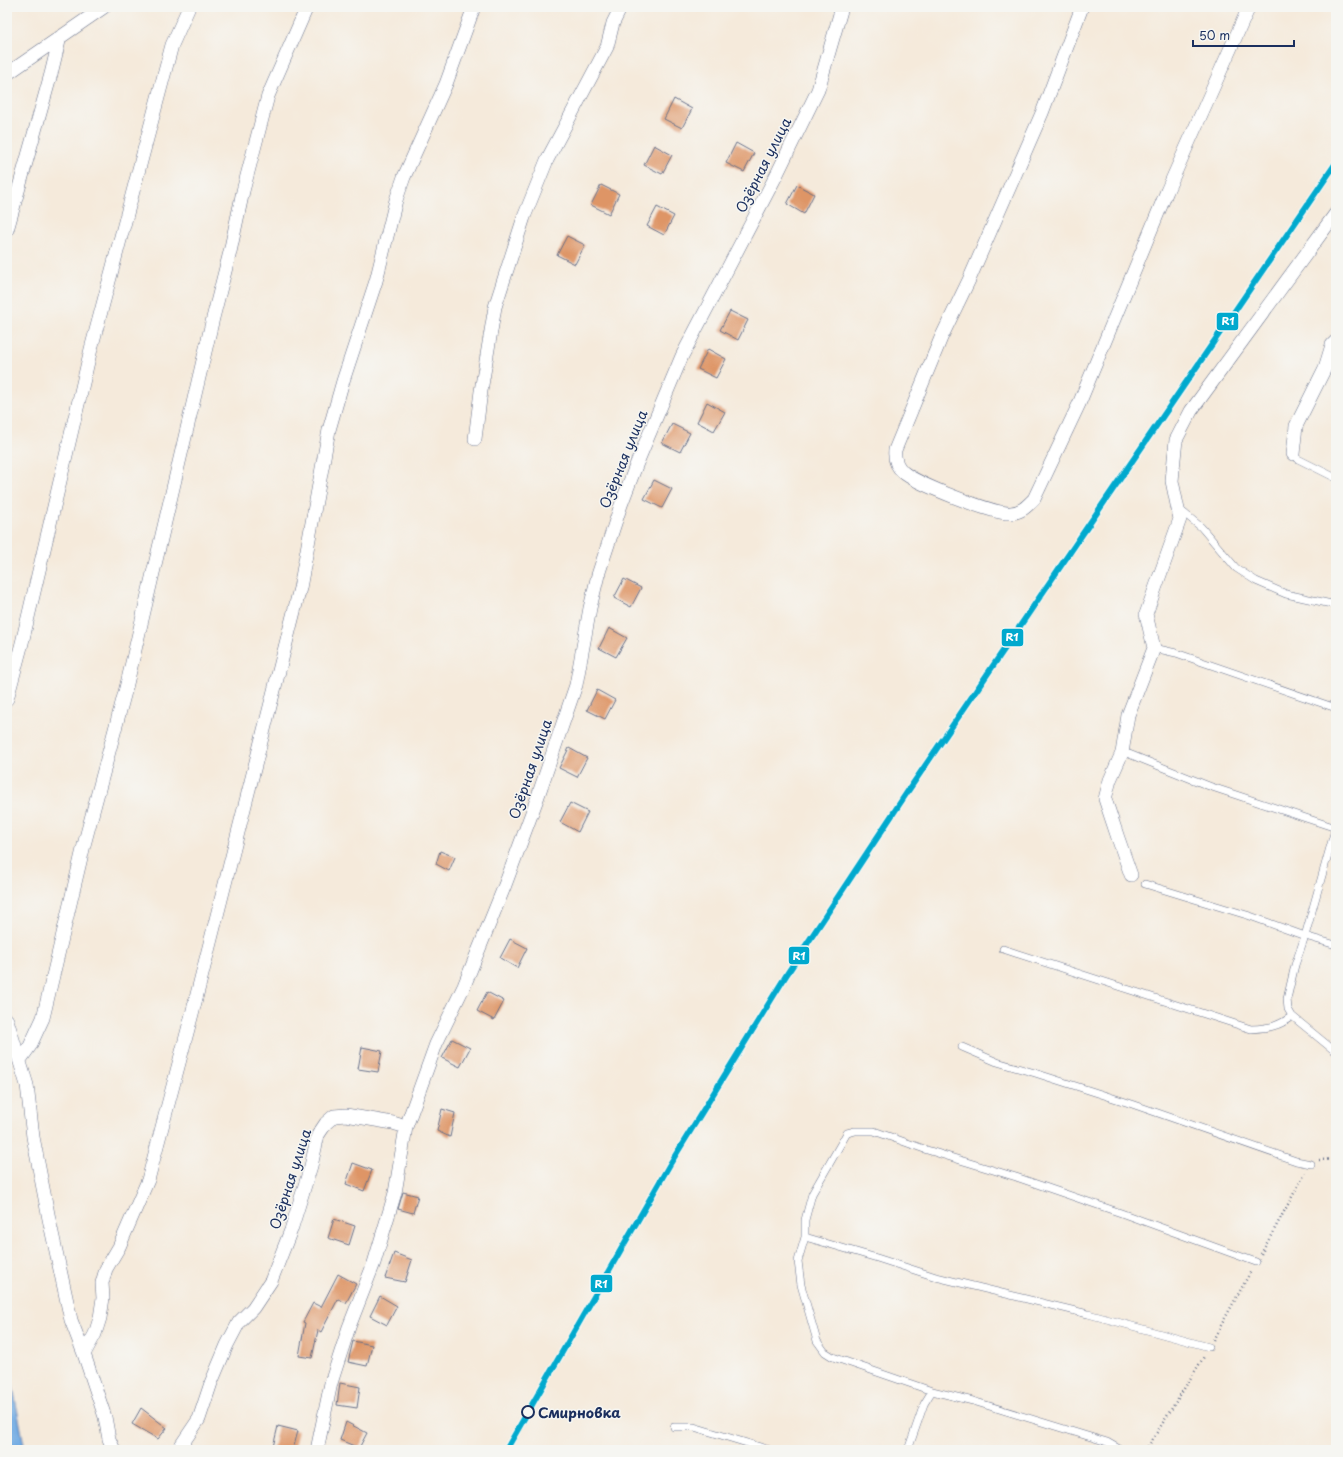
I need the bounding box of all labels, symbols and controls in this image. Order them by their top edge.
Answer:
scale bar [1193,22,1294,48]
text: 50 m [1199,26,1230,44]
street label: Озёрная улица [730,114,796,216]
line badge: R1 [1216,312,1239,331]
text: R1 [1222,312,1234,329]
street label: Озёрная улица [594,406,652,511]
line badge: R1 [1001,628,1024,647]
text: R1 [1006,628,1018,645]
street label: Озёрная улица [503,716,557,822]
line badge: R1 [788,946,810,965]
text: R1 [793,947,805,964]
street label: Озёрная улица [264,1126,316,1232]
line badge: R1 [590,1274,613,1293]
text: R1 [595,1275,607,1292]
place label: Смирновка [538,1402,621,1423]
marker: Смирновка [521,1405,535,1419]

